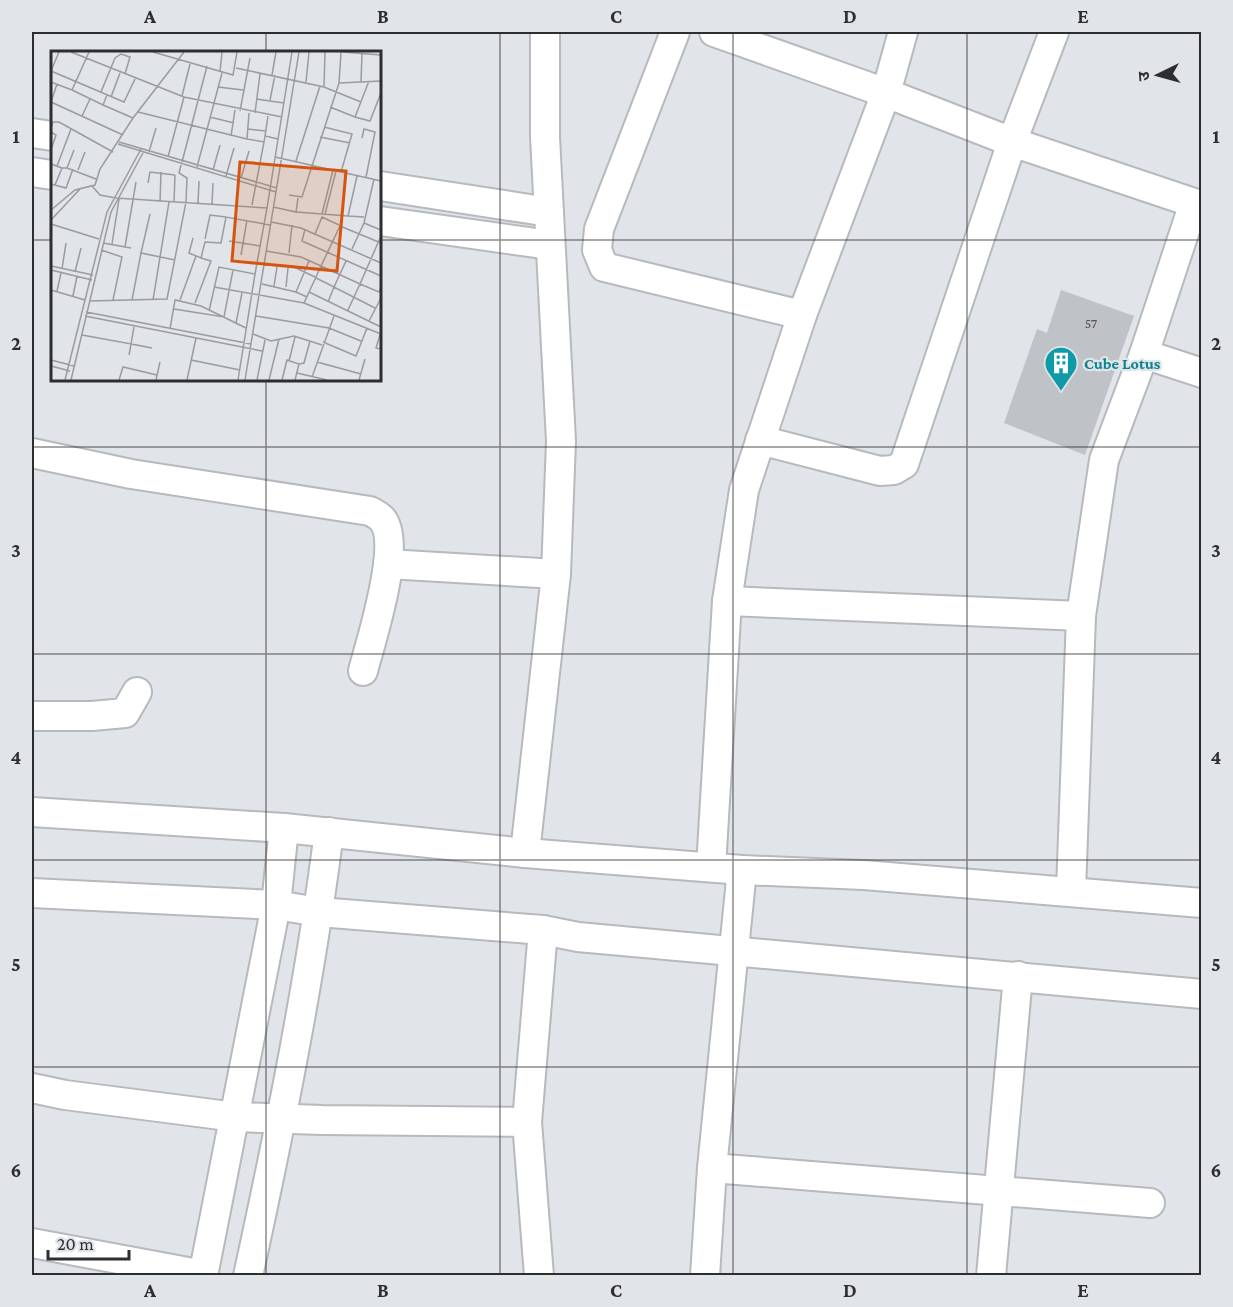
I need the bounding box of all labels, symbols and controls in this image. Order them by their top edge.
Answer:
text: A [143,5,157,27]
text: B [377,5,389,27]
text: C [610,5,622,27]
text: D [843,5,857,27]
text: E [1077,5,1089,27]
north arrow [1128,45,1188,105]
inset map [51,51,381,381]
text: उ [1135,70,1152,82]
text: 1 [12,125,20,147]
text: 1 [1212,125,1220,147]
house number: 57 [1085,315,1098,331]
text: 2 [11,332,21,354]
text: 2 [1211,332,1221,354]
building icon: Cube Lotus [1043,345,1079,392]
place label: Cube Lotus [1084,355,1161,372]
text: 3 [11,539,21,561]
text: 3 [1211,539,1221,561]
text: 4 [11,746,22,768]
text: 4 [1211,746,1222,768]
text: 5 [11,953,21,975]
text: 5 [1211,953,1221,975]
text: 6 [11,1159,21,1181]
text: 6 [1211,1159,1221,1181]
scale bar [48,1223,129,1261]
text: 20 m [57,1234,94,1254]
text: A [143,1279,157,1301]
text: B [377,1279,389,1301]
text: C [610,1279,622,1301]
text: D [843,1279,857,1301]
text: E [1077,1279,1089,1301]

